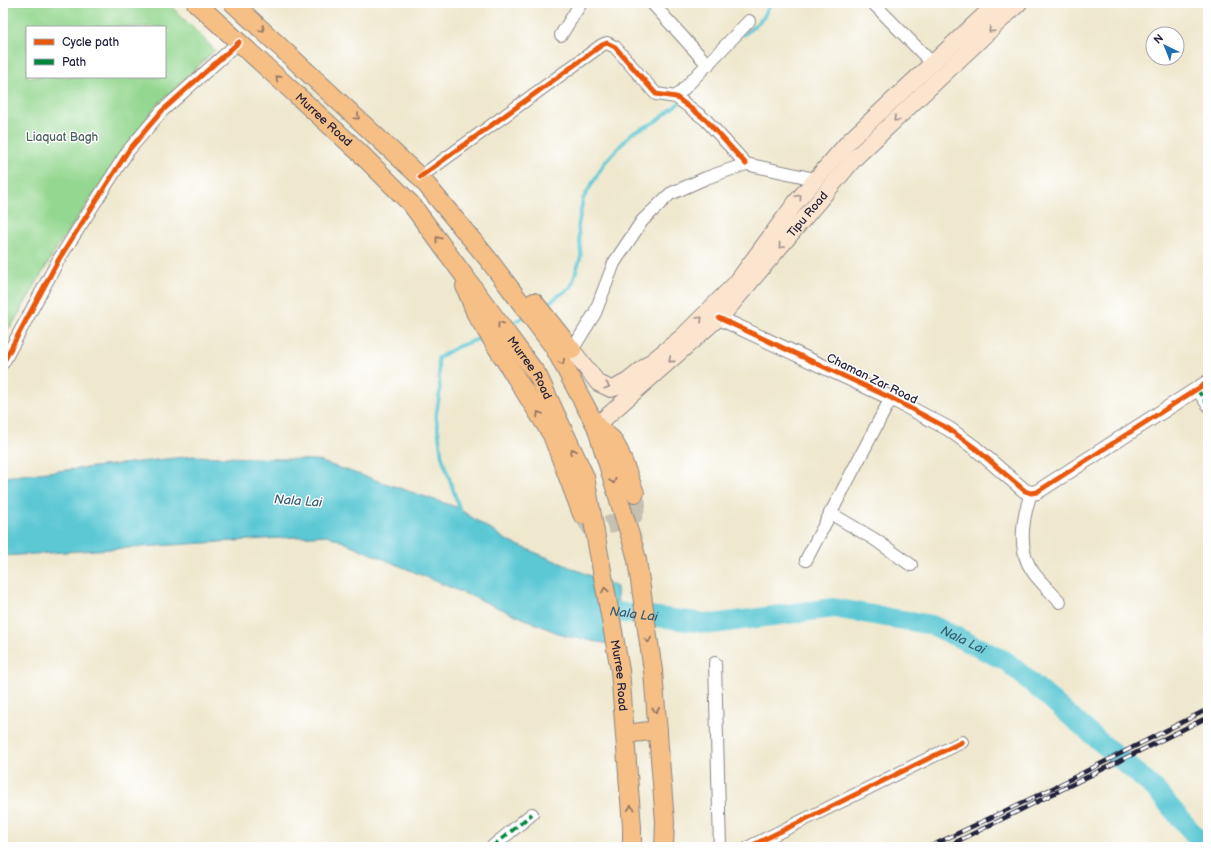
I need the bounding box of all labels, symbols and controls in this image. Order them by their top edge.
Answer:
one-way arrow [257,25,264,32]
one-way arrow [988,25,996,33]
legend [26,26,166,78]
north arrow [1145,26,1185,66]
text: N [1151,31,1166,47]
text: Cycle path [62,35,119,50]
text: Path [62,55,87,70]
one-way arrow [275,76,282,83]
street label: Murree Road [292,90,355,150]
one-way arrow [352,113,360,120]
one-way arrow [893,114,901,122]
park label: Liaquat Bagh [26,130,99,145]
street label: Tipu Road [784,188,831,240]
one-way arrow [795,195,802,202]
one-way arrow [436,236,443,243]
one-way arrow [779,242,786,249]
one-way arrow [695,316,702,324]
one-way arrow [498,321,505,328]
street label: Murree Road [504,334,555,402]
street label: Chaman Zar Road [824,350,920,408]
one-way arrow [669,355,676,362]
one-way arrow [558,358,565,365]
one-way arrow [603,381,610,390]
one-way arrow [536,411,543,418]
one-way arrow [570,447,578,455]
one-way arrow [608,477,617,484]
water label: Nala Lai [273,491,324,511]
one-way arrow [601,587,609,593]
water label: Nala Lai [609,603,660,625]
water label: Nala Lai [938,622,989,658]
one-way arrow [643,637,652,643]
street label: Murree Road [607,638,631,712]
one-way arrow [651,707,660,713]
one-way arrow [626,805,635,811]

